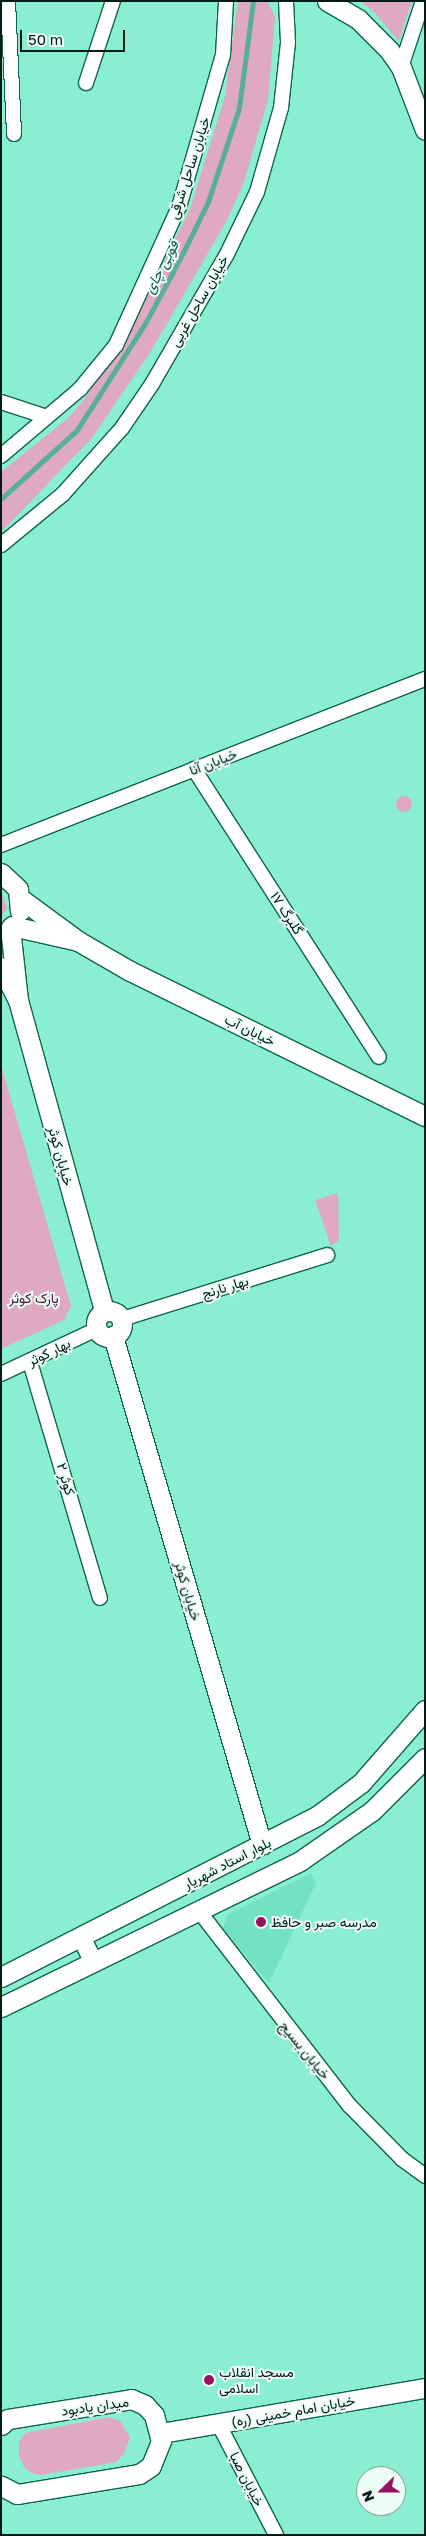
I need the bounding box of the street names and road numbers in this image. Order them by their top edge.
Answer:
street label: خیابان ساحل شرقی [165,115,213,221]
street label: خیابان ساحل غربی [166,252,232,350]
street label: خیابان آنا [187,745,239,779]
street label: گلبرگ ۱۷ [267,888,307,938]
street label: خیابان آب [222,1011,278,1049]
street label: خیابان کوثر [45,1124,77,1188]
street label: بهار نارنج [200,1272,250,1302]
street label: بهار کوثر [25,1335,73,1369]
street label: کوثر ۲ [53,1461,79,1497]
street label: خیابان کوثر [172,1559,204,1623]
street label: بلوار استاد شهریار [180,1834,274,1892]
street label: خیابان بسیج [276,2017,334,2083]
street label: خیابان امام خمینی (ره) [230,2392,356,2430]
street label: میدان یادبود [60,2393,130,2419]
street label: خیابان صبا [226,2449,268,2509]

